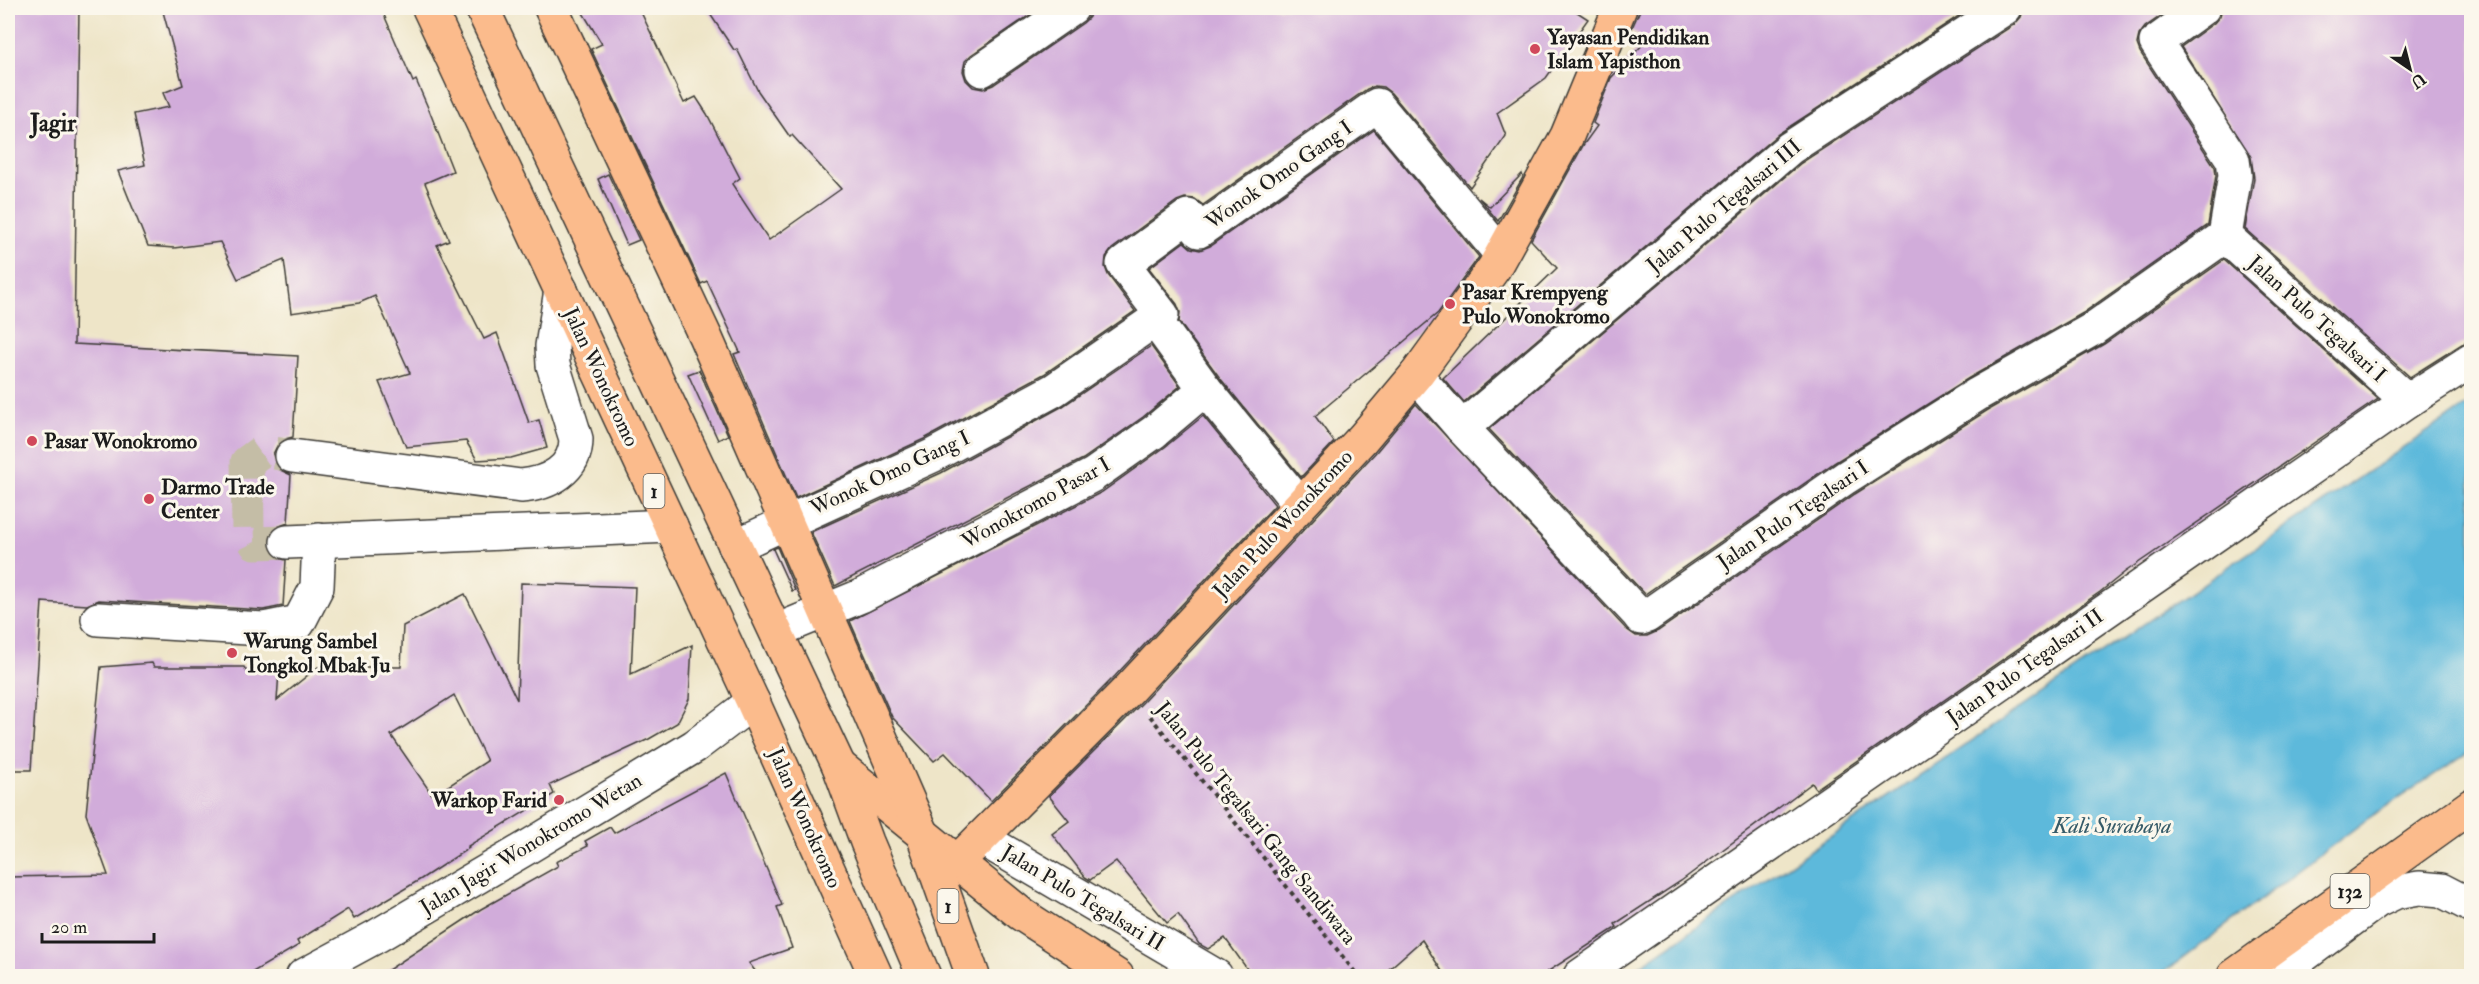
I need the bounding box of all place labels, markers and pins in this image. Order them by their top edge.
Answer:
place label: Yayasan Pendidikan Islam Yapisthon [1546,24,1709,75]
marker: Yayasan Pendidikan Islam Yapisthon [1528,42,1542,56]
place label: Pasar Krempyeng Pulo Wonokromo [1462,279,1610,330]
marker: Pasar Krempyeng Pulo Wonokromo [1443,297,1457,311]
place label: Pasar Wonokromo [44,428,197,455]
marker: Pasar Wonokromo [25,434,39,448]
place label: Darmo Trade Center [161,474,274,525]
marker: Darmo Trade Center [142,492,156,506]
place label: Warung Sambel Tongkol Mbak Ju [243,628,390,679]
marker: Warung Sambel Tongkol Mbak Ju [225,646,239,660]
place label: Warkop Farid [430,787,548,814]
marker: Warkop Farid [552,793,566,807]

